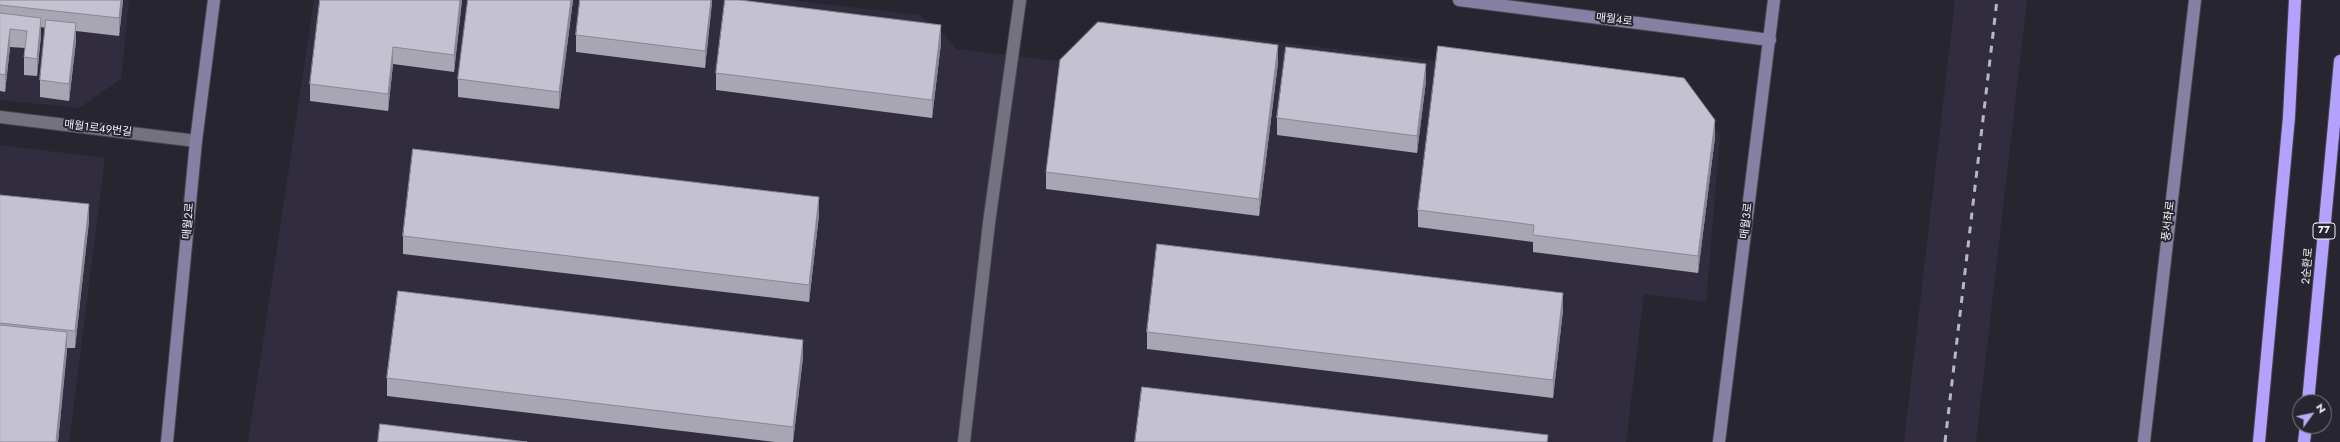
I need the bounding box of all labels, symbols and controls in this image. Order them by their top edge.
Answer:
street label: 매월4로 [1595,11,1633,29]
street label: 매월1로49번길 [63,118,133,140]
street label: 풍서좌로 [2160,200,2178,242]
street label: 매월2로 [181,202,197,240]
street label: 매월3로 [1738,202,1756,240]
road number: 77 [2313,223,2335,239]
street label: 2순환로 [2300,247,2316,285]
north arrow [2292,394,2332,434]
text: N [2312,400,2330,416]

